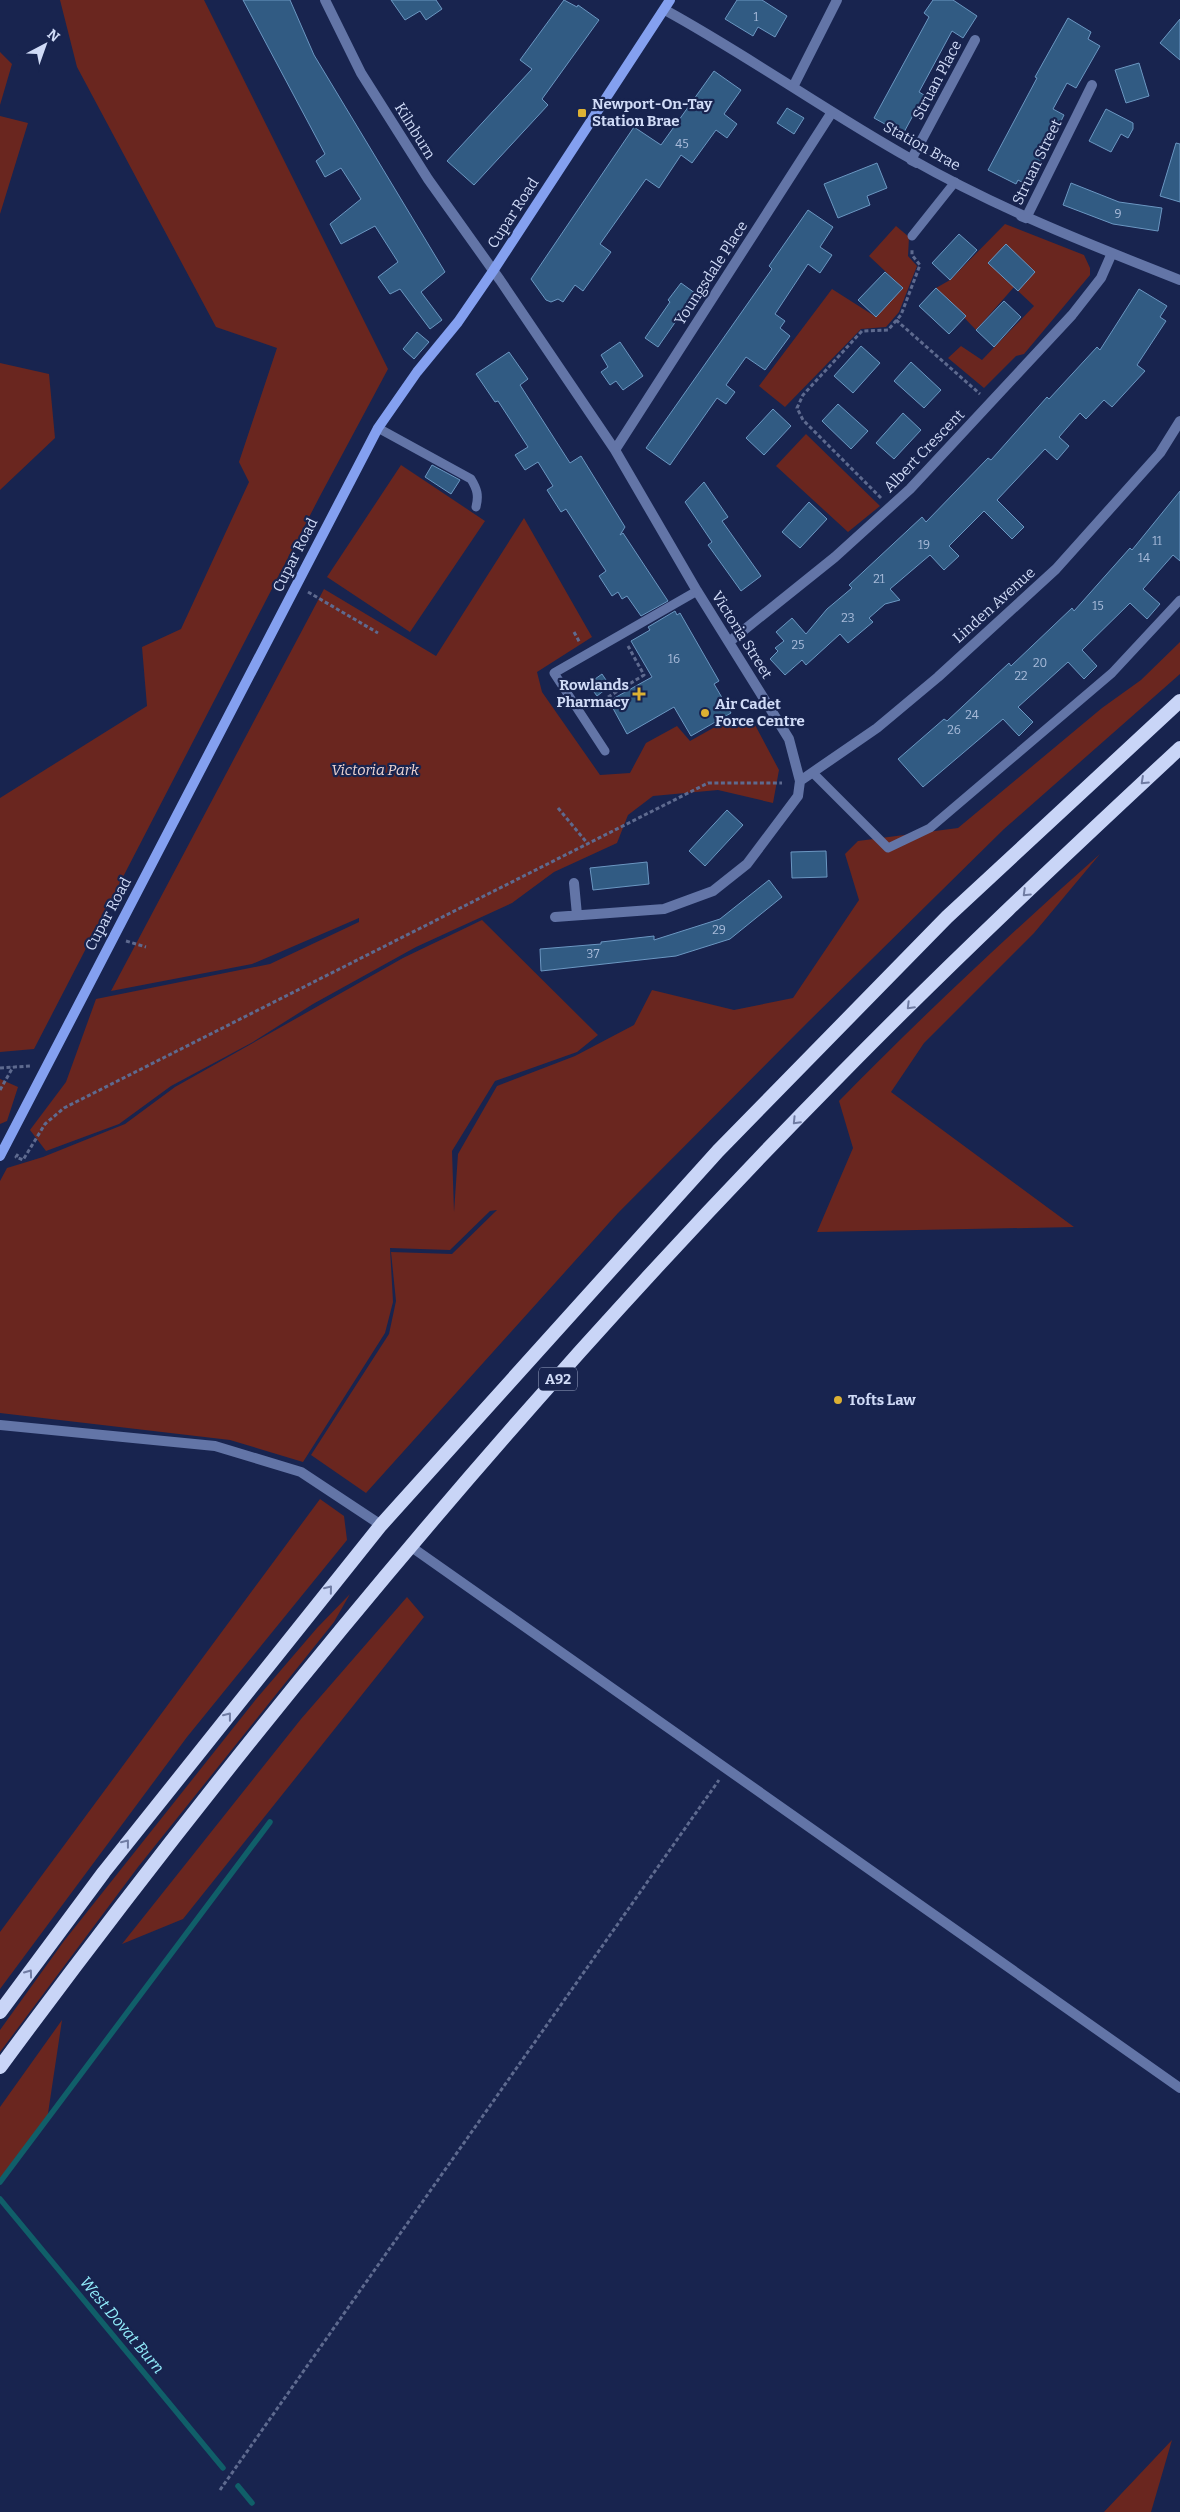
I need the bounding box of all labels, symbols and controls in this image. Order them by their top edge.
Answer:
house number: 1 [754,10,759,24]
north arrow [20,20,70,70]
text: N [44,26,63,46]
street label: Struan Place [909,37,965,123]
place label: Newport-On-Tay Station Brae [592,95,713,130]
street label: Kilnburn [391,100,439,163]
marker: Newport-On-Tay Station Brae [576,107,588,119]
street label: Struan Street [1008,116,1066,208]
street label: Station Brae [880,117,964,175]
house number: 45 [675,137,689,151]
street label: Cupar Road [484,174,543,252]
house number: 9 [1114,207,1122,221]
street label: Youngsdale Place [671,218,751,328]
street label: Albert Crescent [880,405,968,496]
street label: Cupar Road [269,515,321,595]
house number: 11 [1152,534,1162,548]
house number: 19 [918,538,930,552]
house number: 14 [1138,551,1150,565]
street label: Linden Avenue [949,563,1039,647]
house number: 21 [873,572,885,586]
street label: Victoria Street [708,588,776,683]
house number: 15 [1092,599,1104,613]
house number: 23 [841,611,855,625]
house number: 25 [792,638,804,652]
house number: 16 [668,652,680,666]
house number: 20 [1033,656,1047,670]
house number: 22 [1014,669,1028,683]
place label: Rowlands Pharmacy [556,676,630,711]
marker: Rowlands Pharmacy [633,688,645,700]
place label: Air Cadet Force Centre [715,695,805,730]
marker: Air Cadet Force Centre [699,707,711,719]
house number: 24 [965,708,979,722]
house number: 26 [947,723,961,737]
park label: Victoria Park [331,761,420,779]
one-way arrow [1141,775,1150,784]
street label: Cupar Road [81,874,135,954]
one-way arrow [1023,887,1032,896]
house number: 29 [712,923,726,937]
house number: 37 [587,947,599,961]
one-way arrow [907,1000,916,1009]
one-way arrow [792,1116,801,1125]
road number: A92 [539,1368,577,1390]
place label: Tofts Law [848,1391,916,1409]
marker: Tofts Law [832,1394,844,1406]
one-way arrow [324,1586,333,1595]
one-way arrow [222,1713,230,1722]
one-way arrow [121,1840,129,1849]
one-way arrow [23,1969,32,1979]
water label: West Dovat Burn [76,2273,168,2377]

